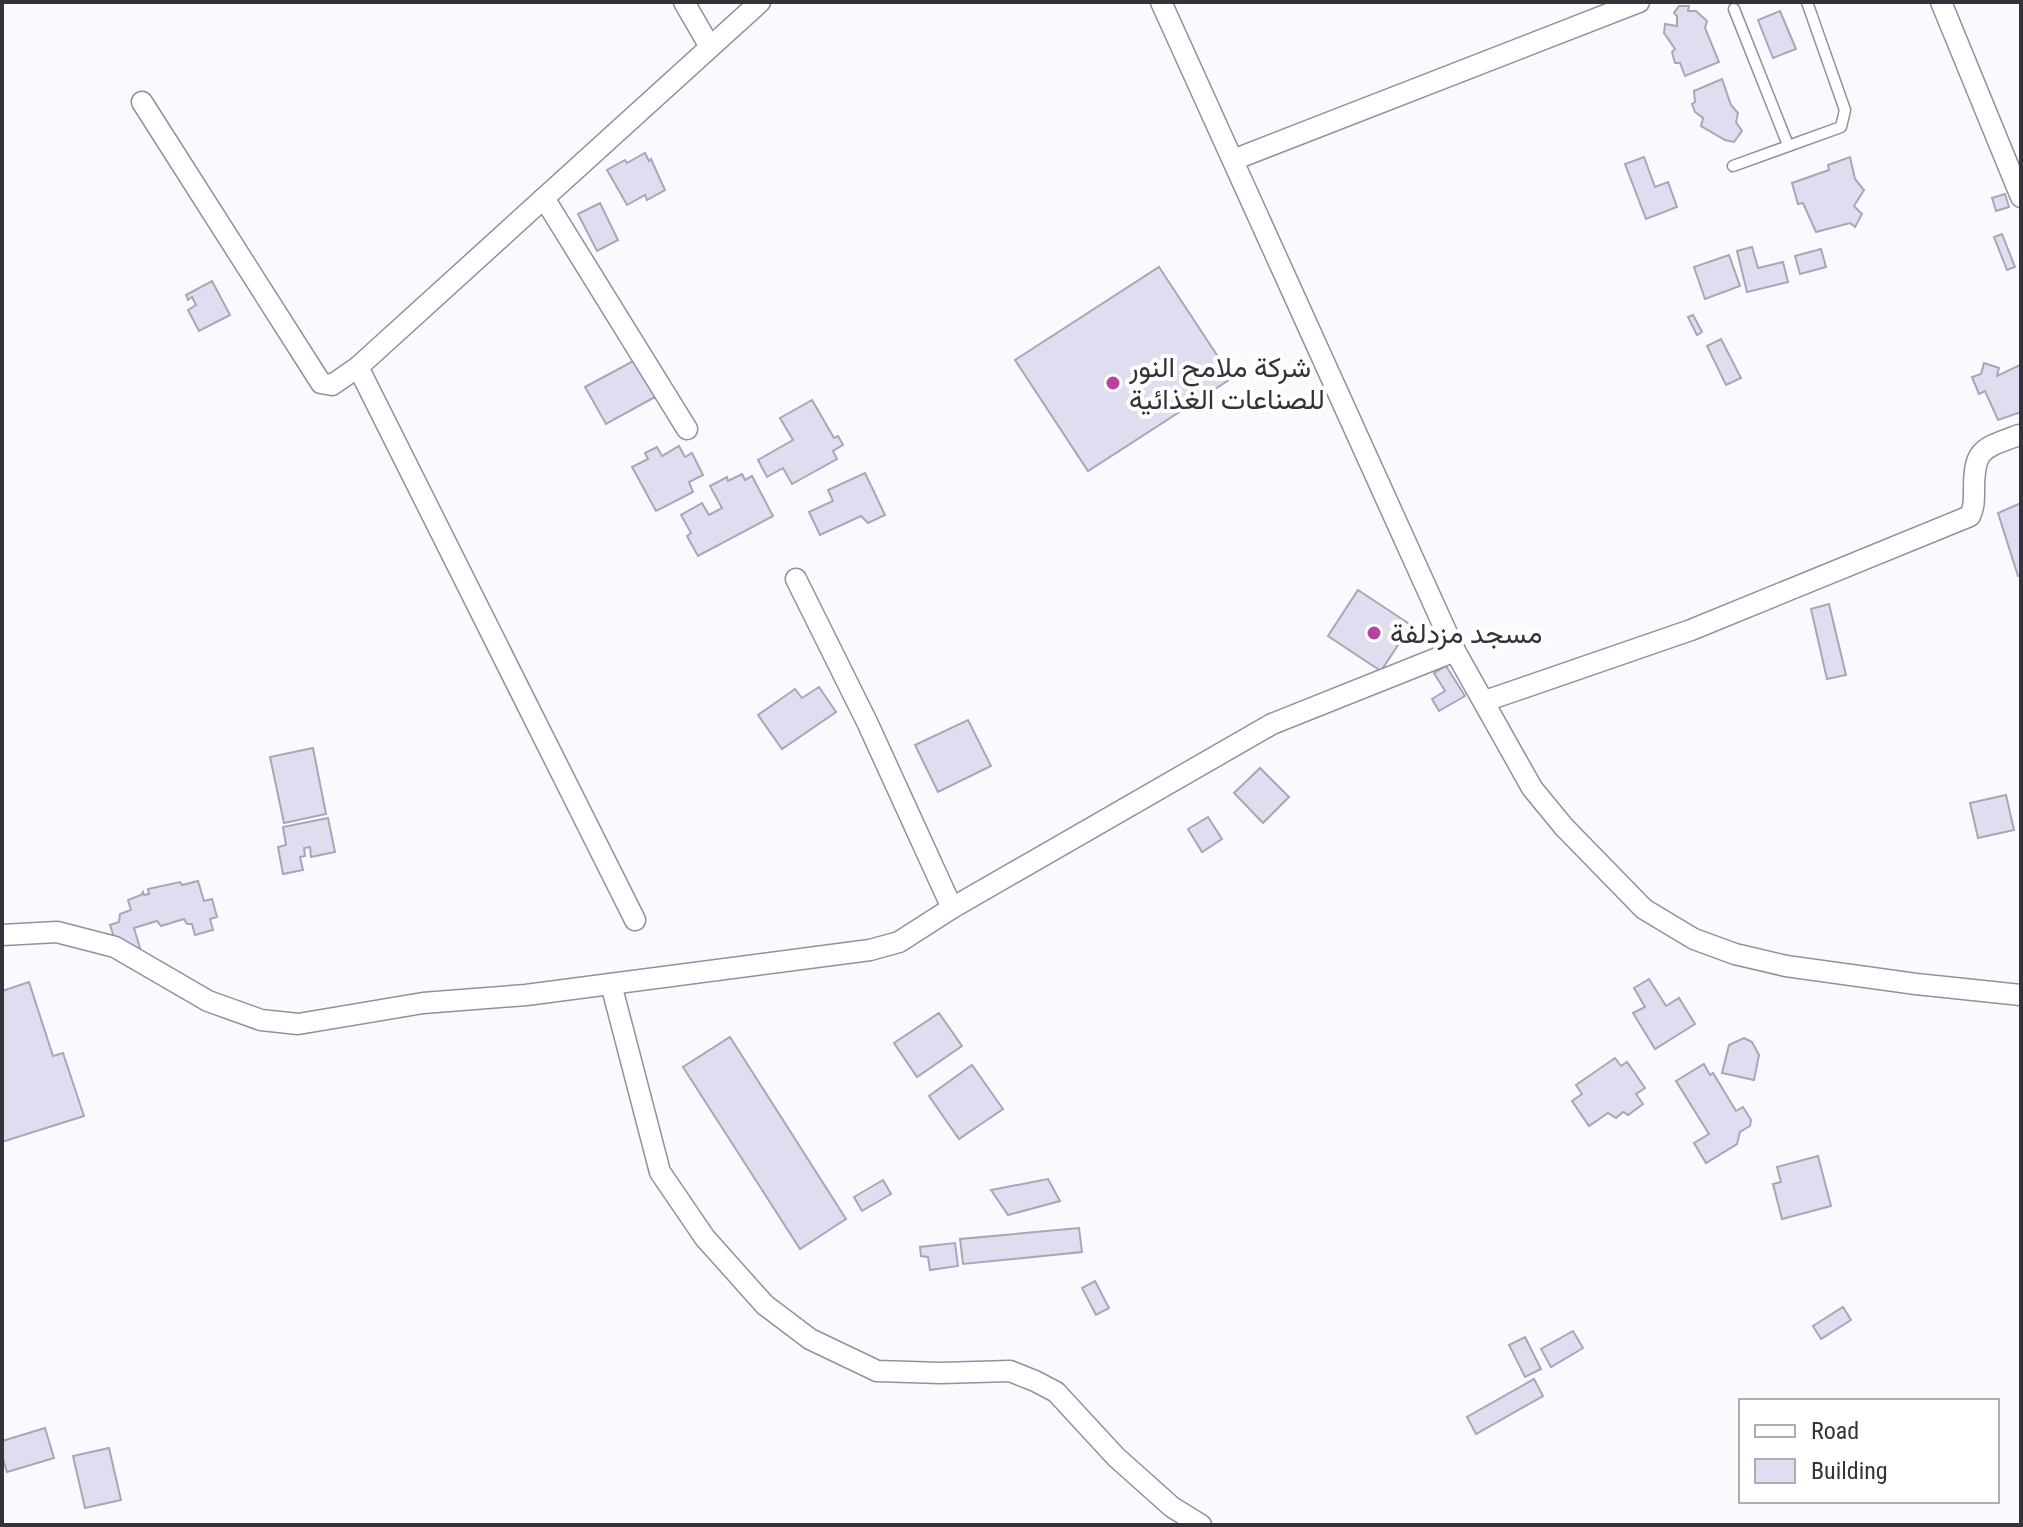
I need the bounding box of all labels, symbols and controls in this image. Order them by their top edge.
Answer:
place label: شركة ملامح النور للصناعات الغذائية [1128,351,1325,416]
marker: شركة ملامح النور للصناعات الغذائية [1104,374,1122,392]
place label: مسجد مزدلفة [1390,617,1542,651]
marker: مسجد مزدلفة [1365,624,1383,642]
legend [1739,1399,1999,1503]
text: Road [1811,1417,1859,1445]
text: Building [1811,1457,1888,1485]

